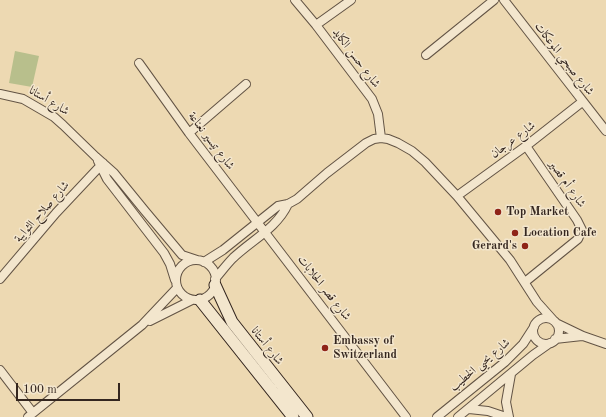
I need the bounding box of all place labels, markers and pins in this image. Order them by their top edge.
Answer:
place label: Top Market [506,205,568,219]
marker: Top Market [493,207,503,217]
place label: Location Cafe [523,226,597,240]
marker: Location Cafe [510,228,520,238]
place label: Gerard's [472,239,517,253]
marker: Gerard's [520,241,530,251]
place label: Embassy of Switzerland [333,334,397,362]
marker: Embassy of Switzerland [320,343,330,353]

